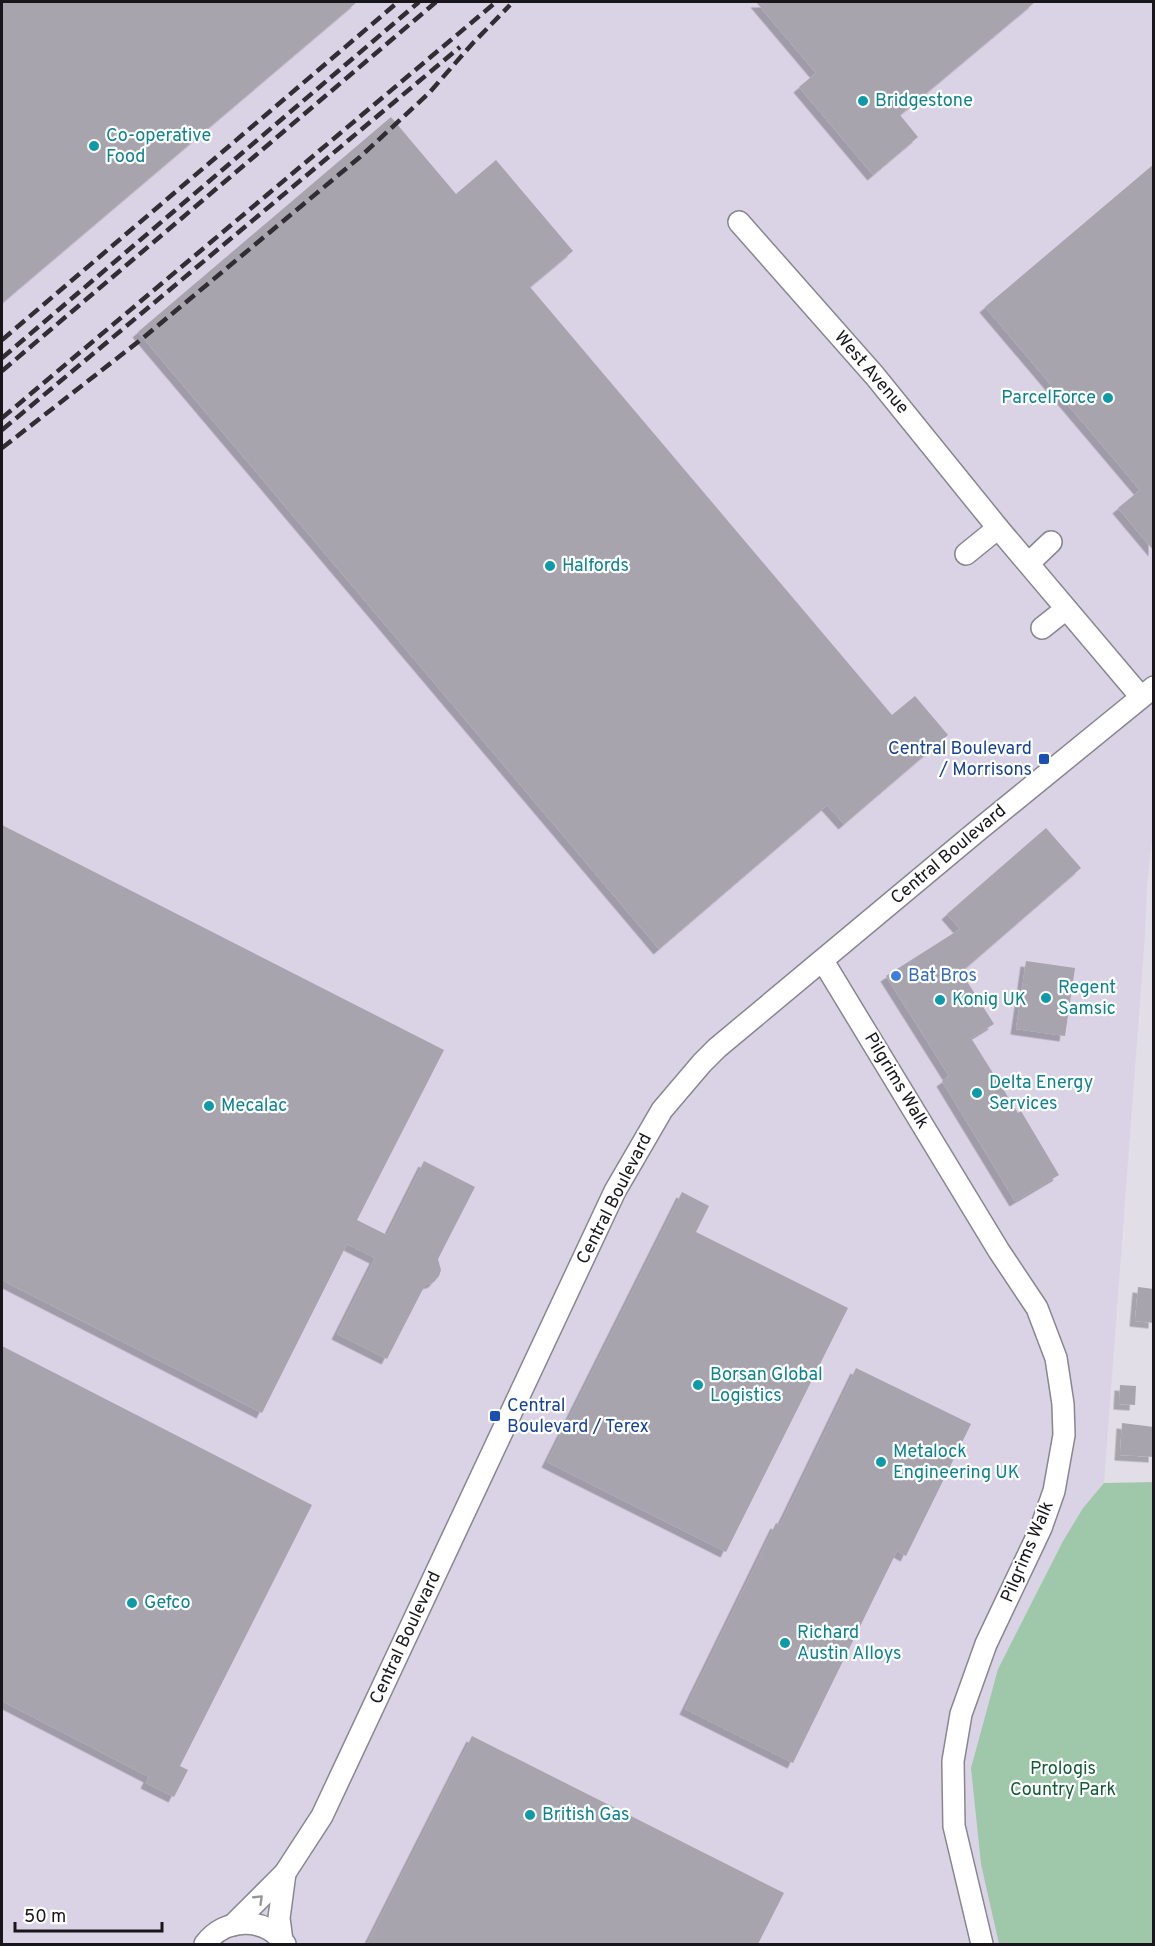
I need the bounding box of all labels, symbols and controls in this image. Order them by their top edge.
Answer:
place label: Bridgestone [875,90,973,113]
marker: Bridgestone [856,94,870,108]
place label: Co-operative Food [106,125,211,169]
marker: Co-operative Food [87,139,101,153]
street label: West Avenue [829,327,913,419]
place label: ParcelForce [1001,387,1096,410]
marker: ParcelForce [1101,391,1115,405]
place label: Halfords [562,555,629,578]
marker: Halfords [543,559,557,573]
place label: Central Boulevard / Morrisons [888,738,1032,782]
marker: Central Boulevard / Morrisons [1037,752,1051,766]
street label: Central Boulevard [886,800,1012,910]
place label: Bat Bros [908,965,977,988]
marker: Bat Bros [889,969,903,983]
place label: Regent Samsic [1058,977,1116,1021]
place label: Konig UK [952,989,1027,1012]
marker: Regent Samsic [1039,991,1053,1005]
marker: Konig UK [933,993,947,1007]
street label: Pilgrims Walk [858,1029,934,1133]
place label: Delta Energy Services [989,1072,1093,1116]
marker: Delta Energy Services [970,1086,984,1100]
place label: Mecalac [221,1095,287,1118]
marker: Mecalac [202,1099,216,1113]
street label: Central Boulevard [572,1130,658,1268]
place label: Borsan Global Logistics [710,1364,823,1408]
marker: Borsan Global Logistics [691,1378,705,1392]
place label: Central Boulevard / Terex [507,1395,649,1439]
marker: Central Boulevard / Terex [488,1409,502,1423]
place label: Metalock Engineering UK [893,1441,1020,1485]
marker: Metalock Engineering UK [874,1455,888,1469]
street label: Pilgrims Walk [996,1498,1060,1606]
street label: Central Boulevard [365,1568,447,1708]
place label: Gefco [144,1592,190,1615]
marker: Gefco [125,1596,139,1610]
place label: Richard Austin Alloys [797,1622,901,1666]
marker: Richard Austin Alloys [778,1636,792,1650]
park label: Prologis Country Park [1010,1758,1116,1802]
place label: British Gas [542,1804,629,1827]
marker: British Gas [523,1808,537,1822]
scale bar [15,1895,162,1933]
one-way arrow [252,1895,263,1906]
text: 50 m [24,1906,66,1929]

